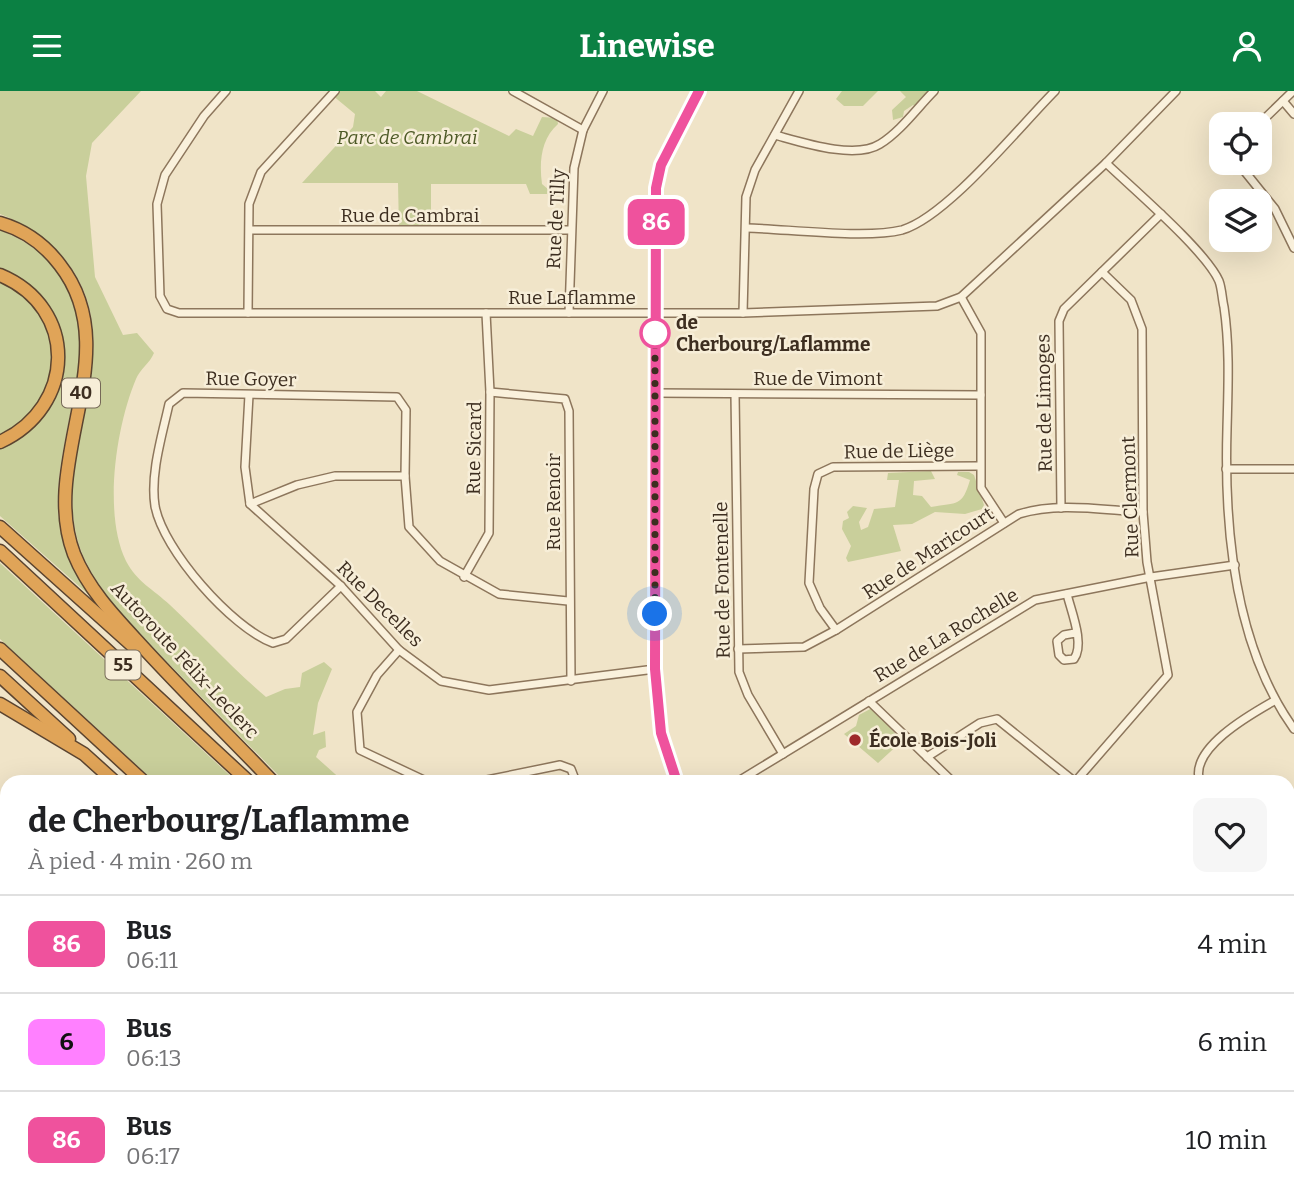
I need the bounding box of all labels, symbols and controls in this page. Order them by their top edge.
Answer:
icon: menu [28,27,66,65]
text: Linewise [579,27,715,65]
icon: person [1228,27,1266,65]
map controls [1209,112,1272,252]
button: locate [1209,112,1272,175]
park label: Parc de Cambrai [337,126,477,149]
street label: Rue de Tilly [542,167,570,270]
button: layers [1209,189,1272,252]
line badge: 86 [624,199,688,245]
street label: Rue de Cambrai [341,204,480,227]
text: 86 [642,208,670,236]
street label: Rue Laflamme [508,286,636,309]
place label: de Cherbourg/Laflamme [676,311,870,356]
marker: de Cherbourg/Laflamme [640,318,670,348]
street label: Rue de Limoges [1031,334,1057,472]
street label: Rue Goyer [205,367,297,391]
street label: Rue de Vimont [753,367,883,390]
road number: 40 [62,379,100,407]
street label: Rue Sicard [462,401,486,495]
street label: Rue Clermont [1116,436,1144,558]
street label: Rue de Liège [843,439,955,463]
street label: Rue Renoir [542,453,565,551]
street label: Rue de Fontenelle [709,501,735,659]
street label: Rue de Maricourt [858,502,998,604]
street label: Rue Decelles [332,556,428,652]
street label: Autoroute Félix-Leclerc [106,577,264,744]
street label: Rue de La Rochelle [870,583,1022,687]
your location [637,596,672,631]
road number: 55 [106,651,140,679]
place label: École Bois-Joli [869,727,997,752]
marker: École Bois-Joli [847,732,863,748]
button: heart [1193,798,1267,872]
text: de Cherbourg/Laflamme [28,801,410,841]
text: À pied · 4 min · 260 m [28,847,252,875]
text: Bus [126,915,172,946]
text: 4 min [1198,929,1267,960]
text: 86 [52,930,81,958]
text: 06:11 [126,946,178,974]
text: Bus [126,1013,172,1044]
text: 6 min [1198,1027,1267,1058]
text: 6 [59,1028,74,1056]
text: 06:13 [126,1044,182,1072]
text: Bus [126,1111,172,1142]
text: 10 min [1186,1125,1267,1156]
text: 86 [52,1126,81,1154]
text: 06:17 [126,1142,180,1170]

